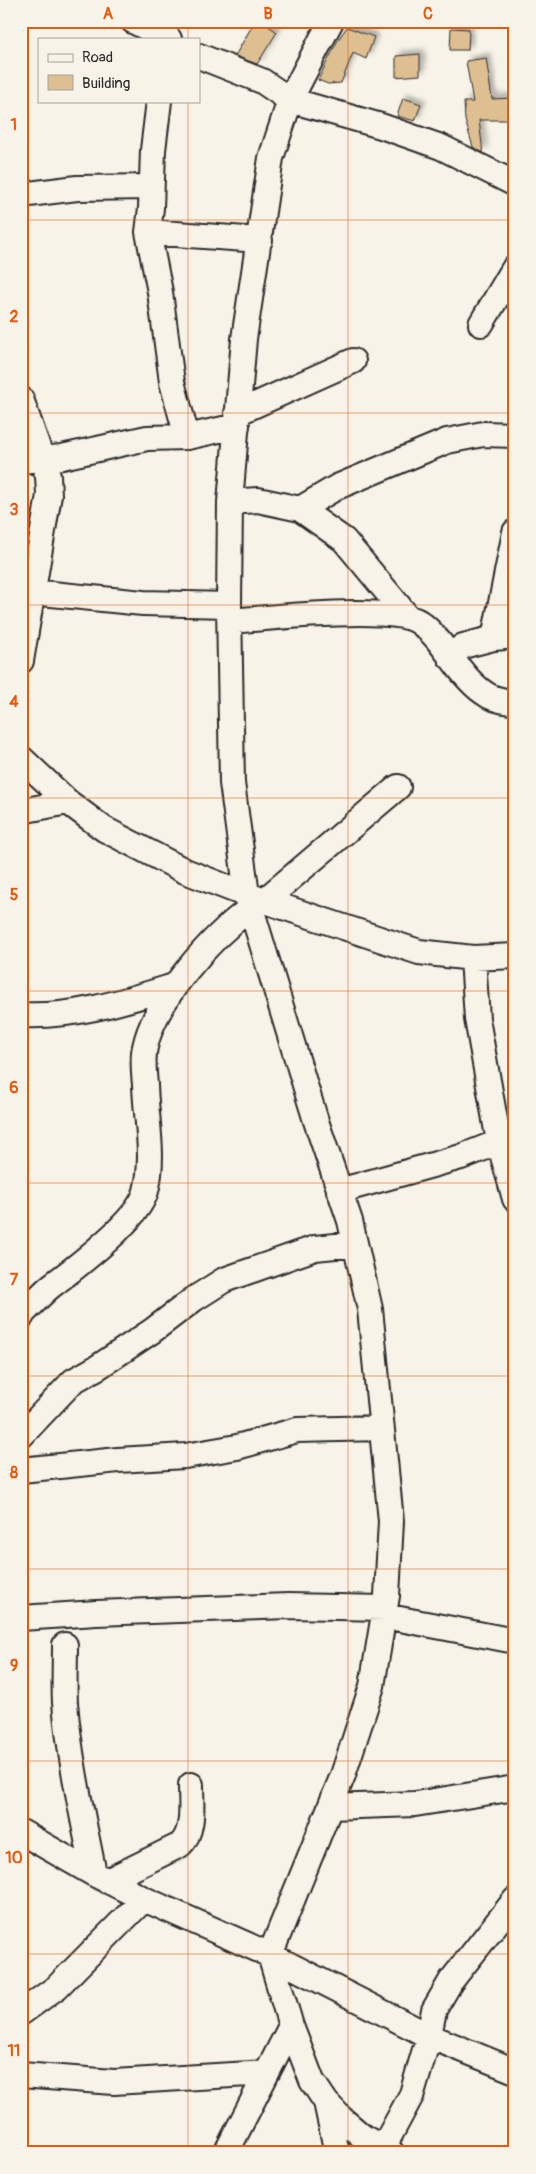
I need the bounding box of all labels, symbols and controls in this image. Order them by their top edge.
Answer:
text: A [103,4,114,24]
text: B [263,4,273,24]
text: C [423,4,433,24]
legend [38,38,200,102]
text: Road [82,48,113,67]
text: Building [82,74,130,93]
text: 1 [11,115,17,135]
text: 2 [10,307,19,327]
text: 3 [10,500,19,520]
text: 4 [9,692,19,712]
text: 5 [10,885,19,905]
text: 6 [9,1078,19,1098]
text: 7 [10,1270,19,1290]
text: 8 [10,1463,18,1483]
text: 9 [10,1656,18,1676]
text: 10 [5,1848,23,1868]
text: 11 [8,2041,20,2061]

